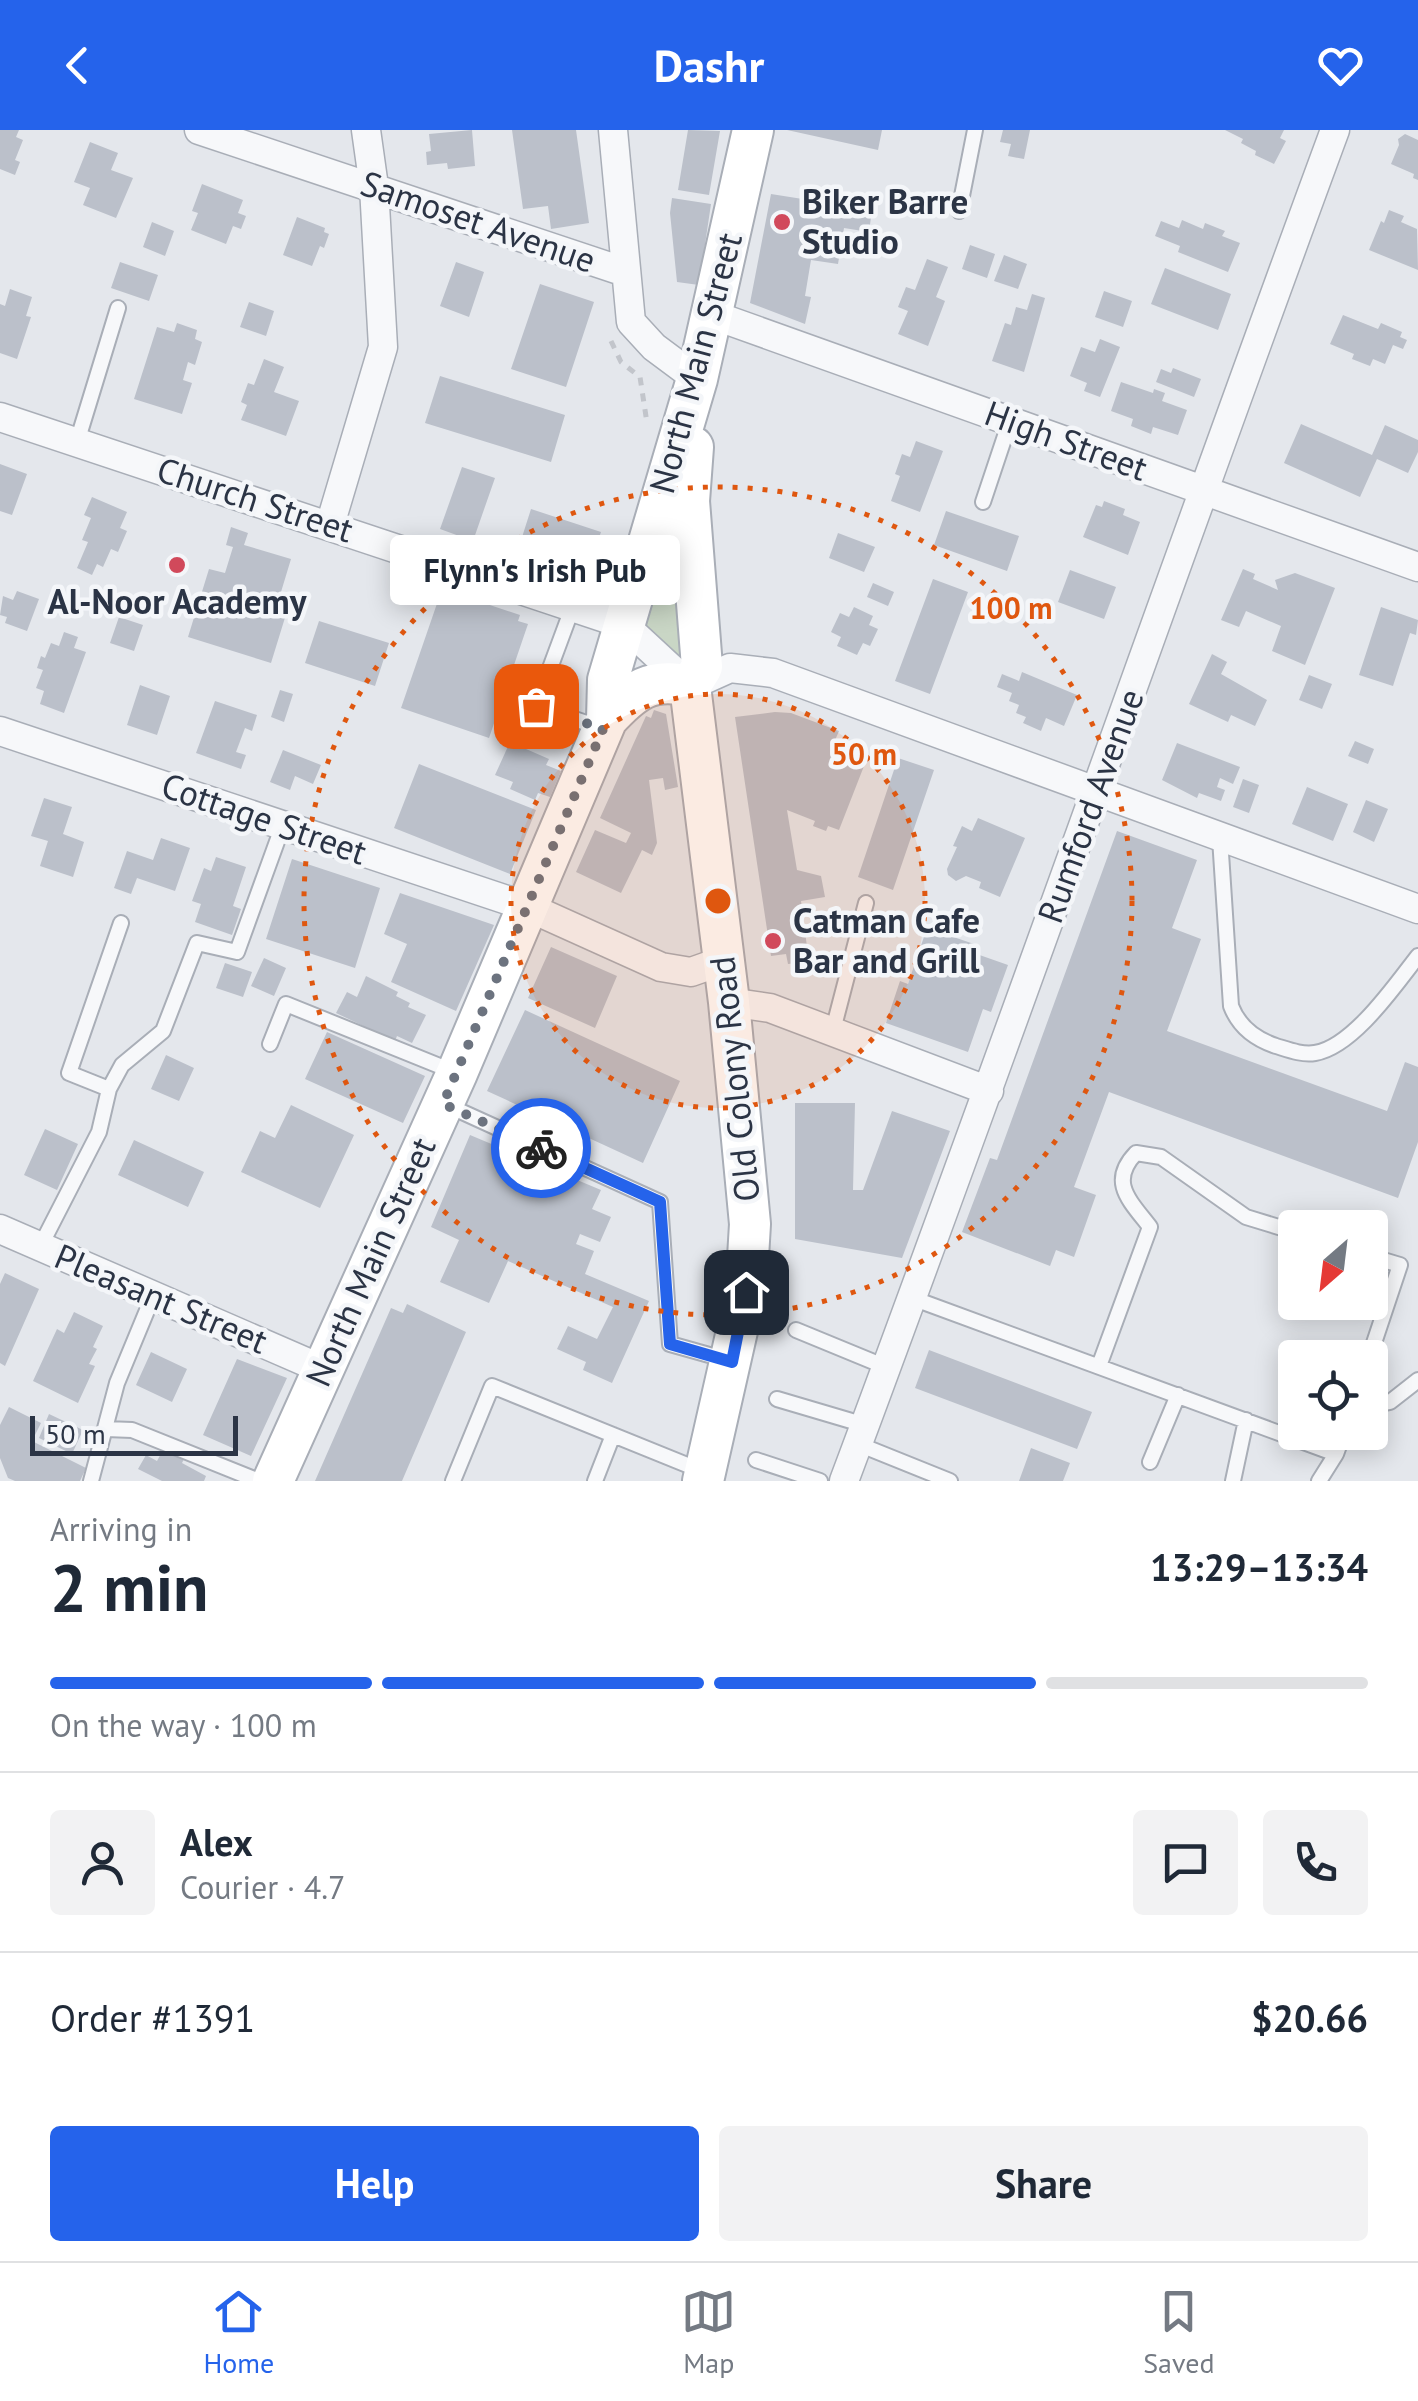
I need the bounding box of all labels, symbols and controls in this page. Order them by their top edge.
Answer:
text: Dashr [654,36,764,94]
icon: back [50,38,105,93]
icon: heart [1313,38,1368,93]
street label: Samoset Avenue [355,159,602,283]
place label: Biker Barre Studio [802,178,968,264]
marker: Biker Barre Studio [771,211,793,233]
street label: North Main Street [638,227,752,498]
street label: High Street [979,389,1154,491]
street label: Church Street [151,446,359,552]
callout: Flynn's Irish Pub [391,536,681,606]
text: Flynn's Irish Pub [424,549,646,591]
marker: Al-Noor Academy [166,554,188,576]
place label: Al-Noor Academy [48,578,308,624]
text: 100 m [970,588,1052,627]
pin [494,664,579,749]
icon: bag [509,679,564,734]
street label: Rumford Avenue [1026,682,1154,929]
text: 50 m [831,734,897,773]
street label: Cottage Street [156,761,373,875]
centre of rings [700,883,736,919]
place label: Catman Cafe Bar and Grill [793,897,980,983]
marker: Catman Cafe Bar and Grill [762,930,784,952]
street label: Old Colony Road [698,954,770,1204]
courier [491,1098,591,1198]
icon: bike [514,1121,569,1176]
street label: North Main Street [295,1130,446,1393]
north arrow [1278,1210,1388,1320]
map controls [1278,1210,1388,1450]
street label: Pleasant Street [48,1233,275,1364]
pin [704,1250,789,1335]
icon: home [719,1265,774,1320]
button: locate [1278,1340,1388,1450]
scale bar [30,1411,238,1456]
text: 50 m [45,1415,106,1452]
text: Arriving in [50,1508,192,1550]
text: 13:29–13:34 [1150,1542,1368,1591]
text: 2 min [50,1545,209,1629]
text: On the way · 100 m [50,1704,317,1746]
button: person [50,1810,155,1915]
button: chat [1133,1810,1238,1915]
button: phone [1263,1810,1368,1915]
text: Alex [180,1817,253,1866]
text: Courier · 4.7 [180,1866,346,1908]
text: Order #1391 [50,1993,255,2042]
text: $20.66 [1251,1993,1368,2042]
button: Help [50,2126,699,2241]
button: Share [719,2126,1368,2241]
tab: Home [203,2284,274,2381]
tab: Map [681,2284,736,2381]
tab: Saved [1143,2284,1214,2381]

